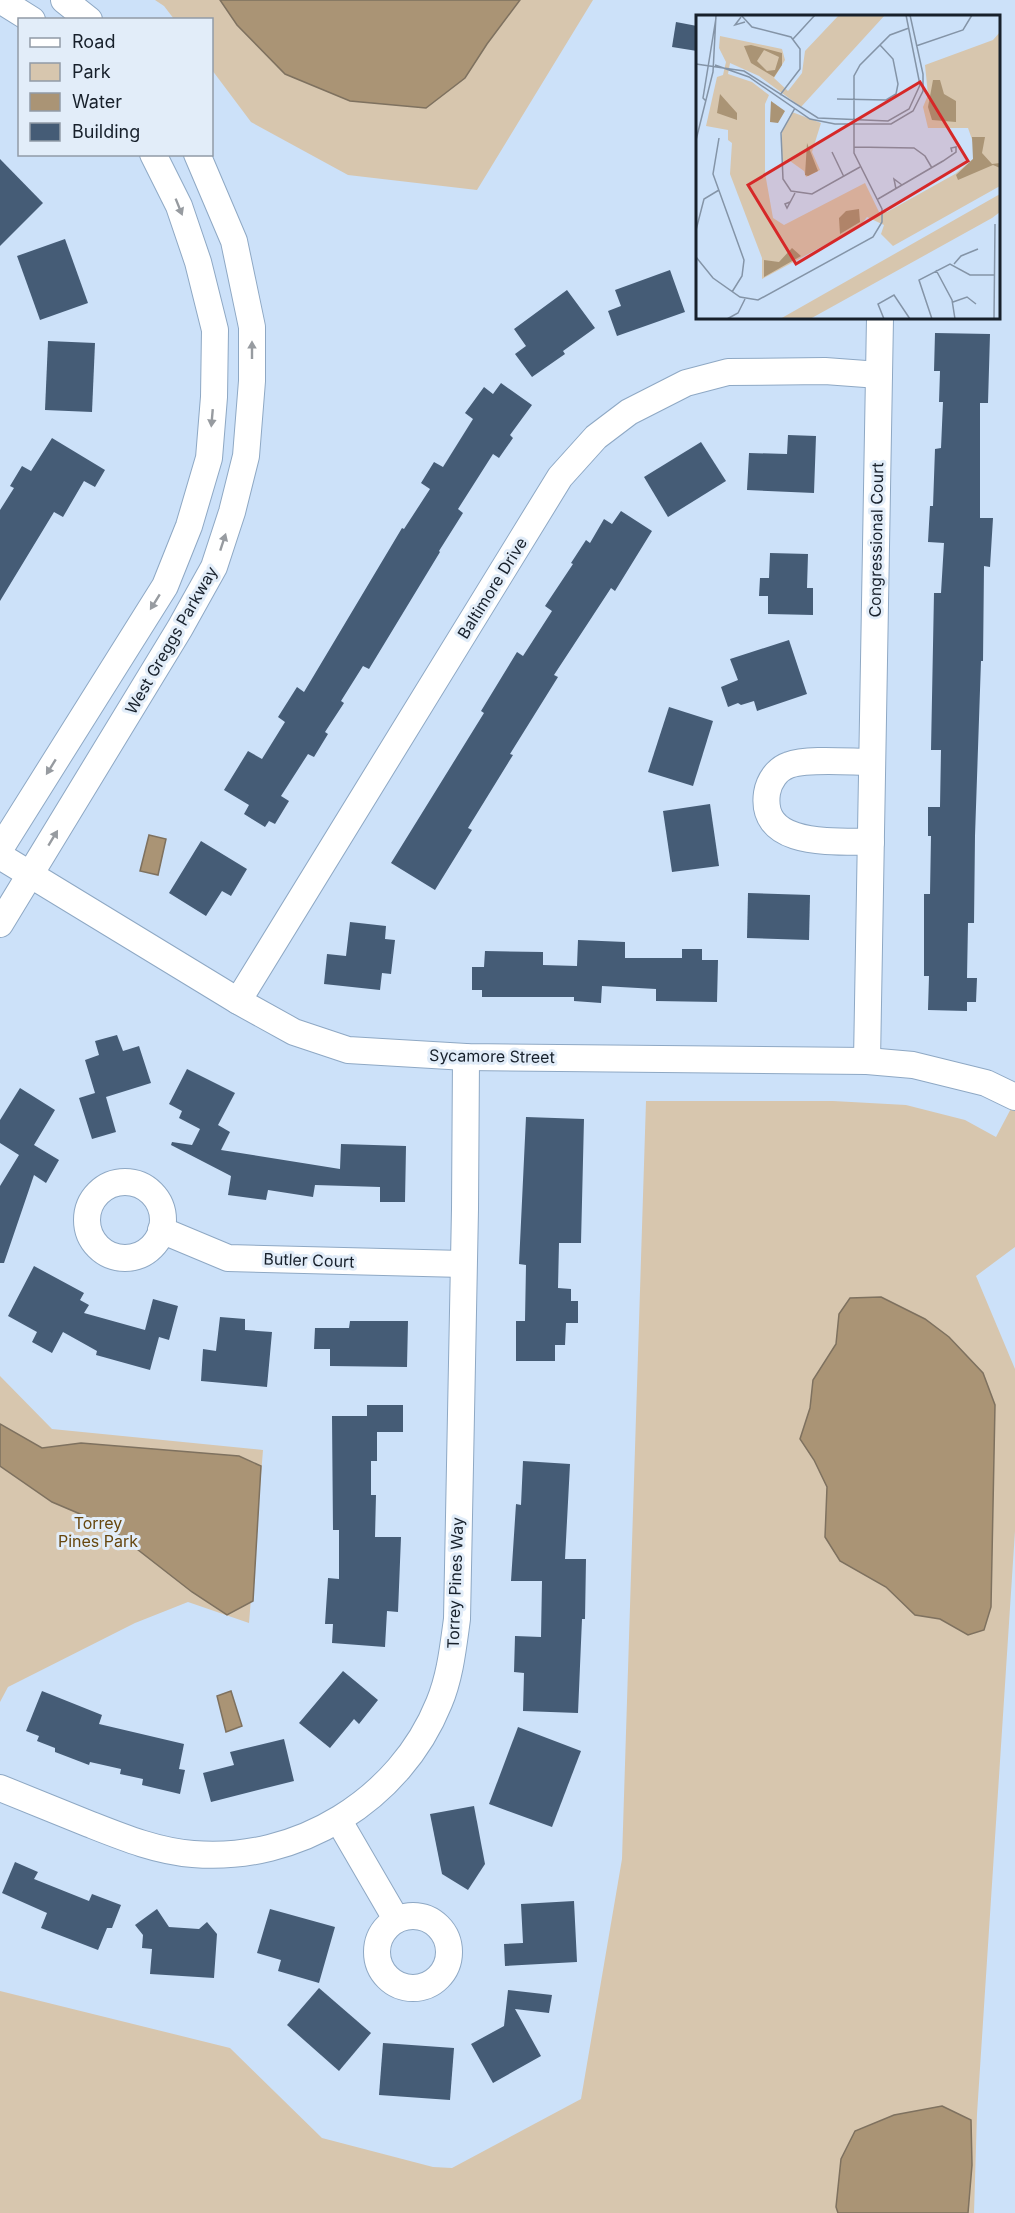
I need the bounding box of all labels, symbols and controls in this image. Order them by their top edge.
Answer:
inset map [696,15,1000,320]
legend [18,18,213,156]
text: Road [72,31,115,52]
text: Park [72,61,111,82]
text: Water [72,91,122,112]
text: Building [72,121,140,142]
one-way arrow [175,198,184,216]
one-way arrow [247,341,257,360]
one-way arrow [207,408,217,427]
street label: Congressional Court [865,462,887,618]
one-way arrow [218,533,228,551]
street label: Baltimore Drive [453,534,531,642]
street label: West Greggs Parkway [121,563,221,717]
one-way arrow [149,594,160,610]
one-way arrow [46,759,57,775]
one-way arrow [48,829,58,846]
street label: Sycamore Street [429,1045,555,1067]
street label: Butler Court [263,1248,355,1272]
park label: Torrey Pines Park [58,1513,138,1551]
street label: Torrey Pines Way [443,1517,467,1649]

